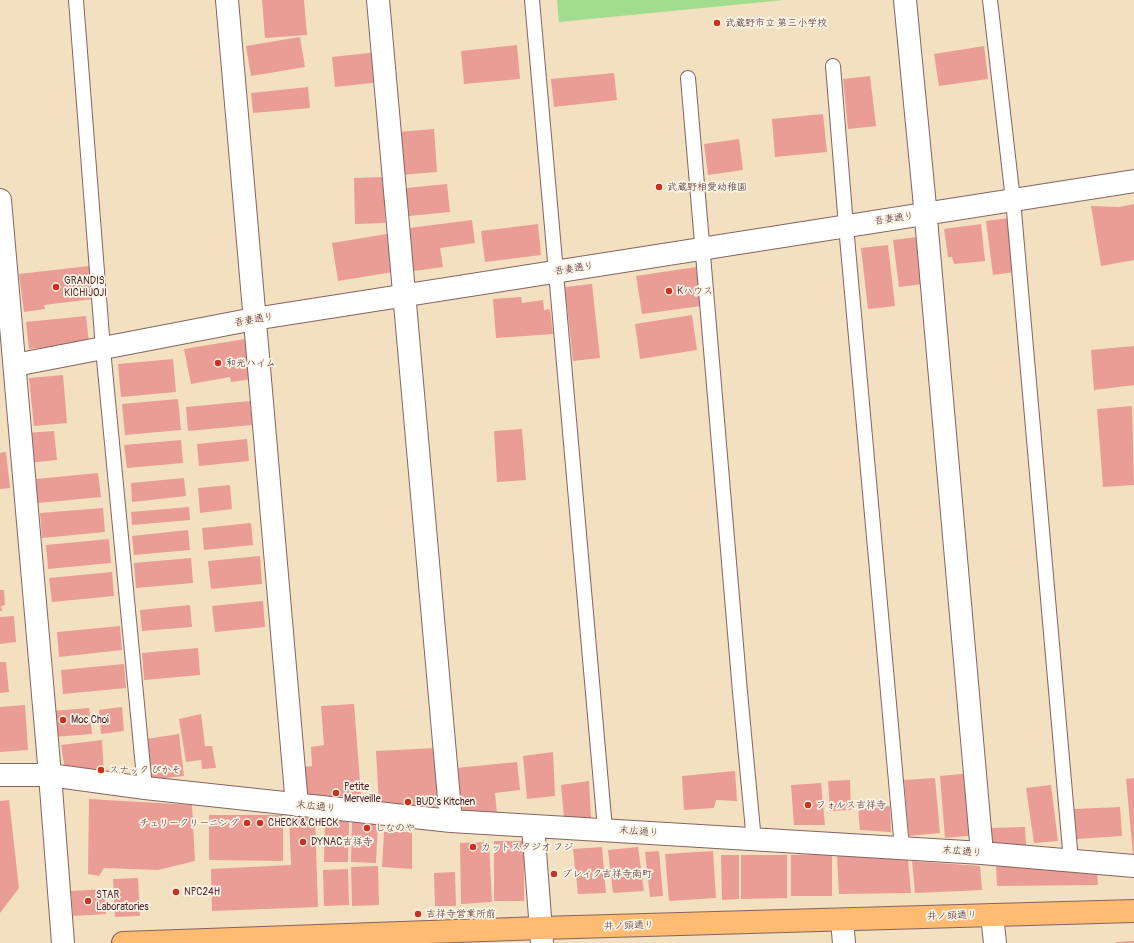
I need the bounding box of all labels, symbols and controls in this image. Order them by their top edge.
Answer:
place label: 武蔵野市立 第三小学校 [725,17,827,29]
marker: 武蔵野市立 第三小学校 [712,18,722,28]
place label: 武蔵野相愛幼稚園 [667,181,747,193]
marker: 武蔵野相愛幼稚園 [654,182,664,192]
street label: 吾妻通り [873,210,915,228]
street label: 吾妻通り [553,260,595,278]
place label: GRANDIS KICHIJOJI [64,275,107,298]
marker: GRANDIS KICHIJOJI [51,282,61,292]
place label: Kハウス [677,285,713,297]
marker: Kハウス [664,286,674,296]
street label: 吾妻通り [233,311,275,329]
place label: 和光ハイム [226,357,276,369]
marker: 和光ハイム [213,358,223,368]
place label: Moc Choi [71,714,109,726]
marker: Moc Choi [58,715,68,725]
place label: スナック ぴかそ [109,764,181,776]
marker: スナック ぴかそ [96,765,106,775]
place label: Petite Merveille [344,781,381,804]
marker: Petite Merveille [331,788,341,798]
place label: BUD's Kitchen [416,796,475,808]
marker: BUD's Kitchen [403,797,413,807]
street label: 末広通り [295,799,337,815]
place label: フォルス吉祥寺 [816,799,886,811]
marker: フォルス吉祥寺 [803,800,813,810]
place label: チェリークリーニング [139,817,239,829]
place label: CHECK & CHECK [268,817,338,829]
marker: チェリークリーニング [242,818,252,828]
marker: CHECK & CHECK [255,818,265,828]
place label: しなのや [375,822,415,834]
marker: しなのや [362,823,372,833]
street label: 末広通り [619,825,659,839]
place label: DYNAC吉祥寺 [311,836,372,848]
marker: DYNAC吉祥寺 [298,837,308,847]
place label: カットスタジオ フジ [481,841,573,853]
marker: カットスタジオ フジ [468,842,478,852]
street label: 末広通り [942,844,982,860]
place label: ブレイク吉祥寺南町 [562,868,652,880]
marker: ブレイク吉祥寺南町 [549,869,559,879]
place label: NPC24H [184,886,220,898]
marker: NPC24H [171,887,181,897]
place label: STAR Laboratories [96,889,149,912]
marker: STAR Laboratories [83,896,93,906]
place label: 吉祥寺営業所前 [426,908,496,920]
marker: 吉祥寺営業所前 [413,909,423,919]
street label: 井ノ頭通り [927,909,977,923]
street label: 井ノ頭通り [604,919,654,933]

